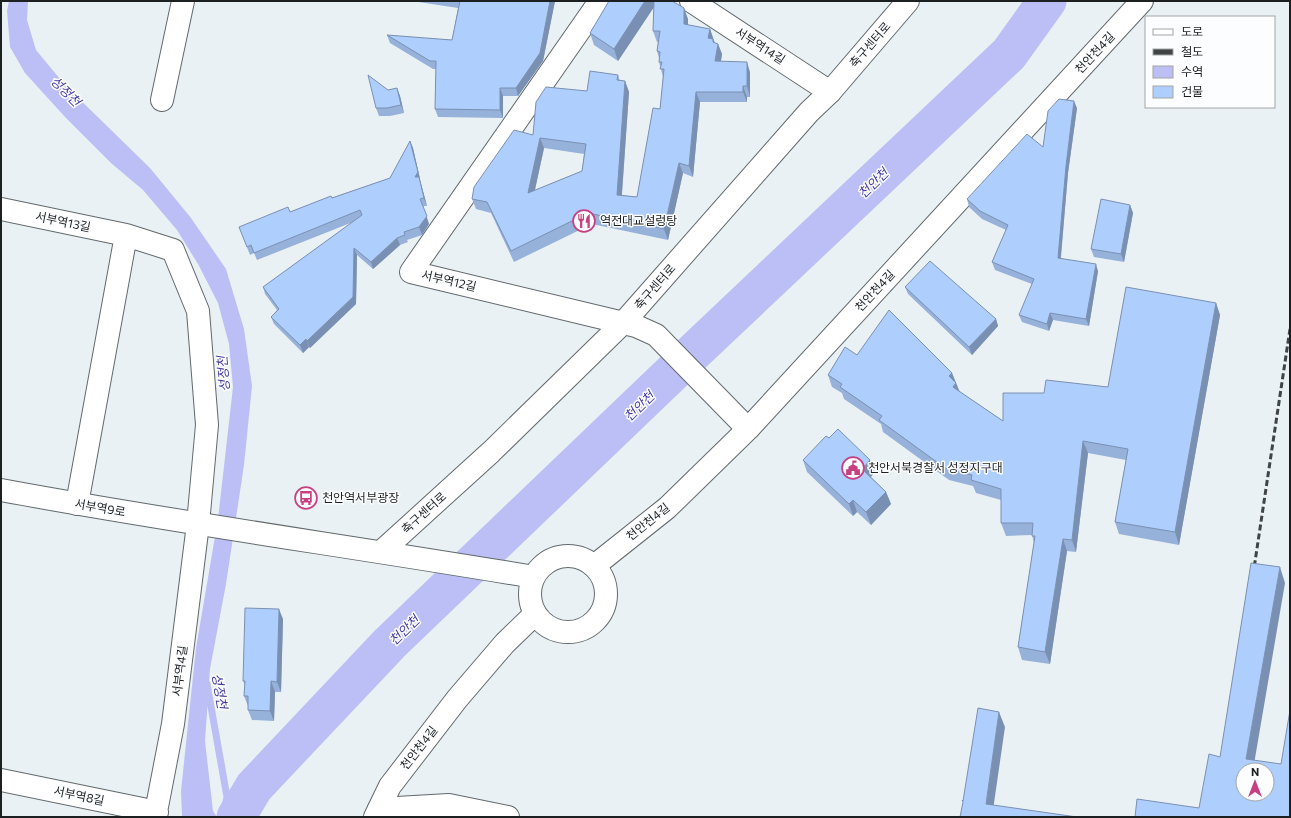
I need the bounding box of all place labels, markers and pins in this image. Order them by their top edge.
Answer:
restaurant icon: 역전대교설렁탕 [571,208,597,234]
place label: 역전대교설렁탕 [600,213,677,227]
public building icon: 천안서북경찰서 성정지구대 [840,455,866,481]
place label: 천안서북경찰서 성정지구대 [868,460,1003,474]
bus stop icon: 천안역서부광장 [293,485,319,511]
place label: 천안역서부광장 [322,490,399,504]

